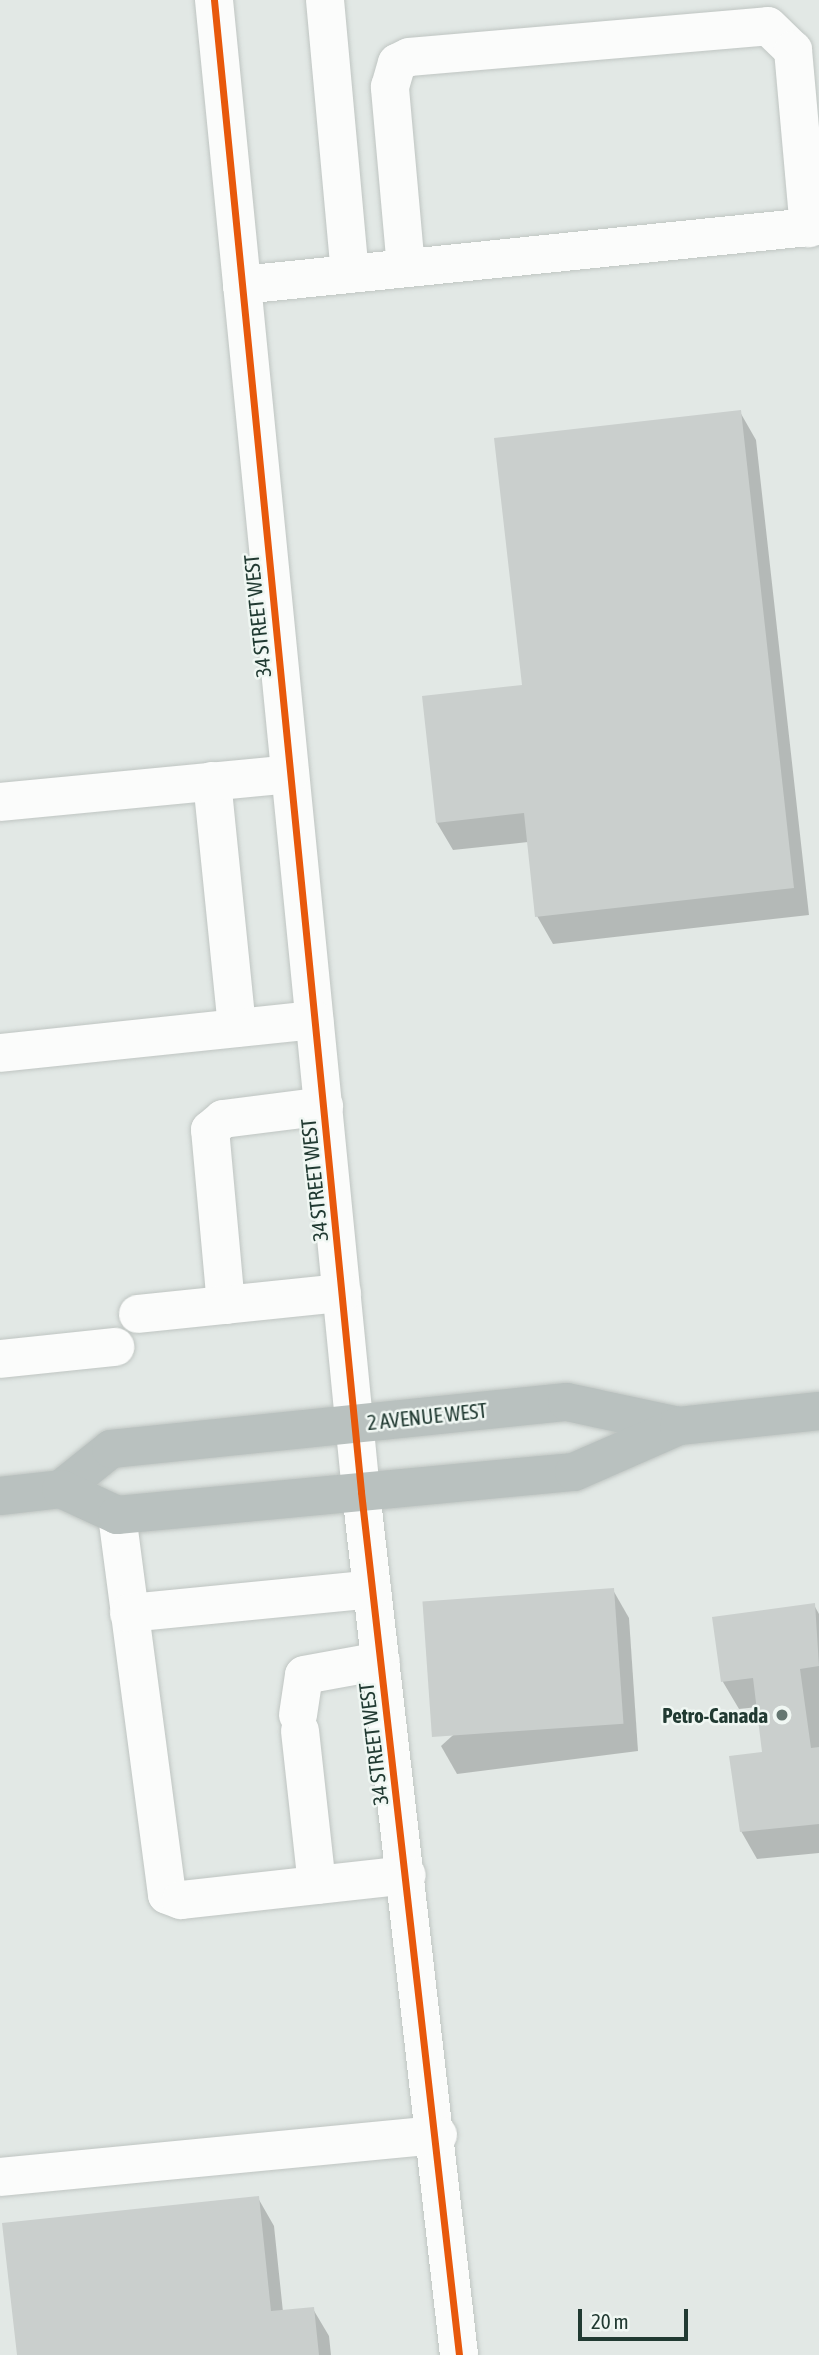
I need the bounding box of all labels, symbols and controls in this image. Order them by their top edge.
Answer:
street label: 34 STREET WEST [238,553,276,679]
street label: 34 STREET WEST [295,1117,333,1243]
street label: 2 AVENUE WEST [366,1397,488,1435]
street label: 34 STREET WEST [353,1681,393,1807]
place label: Petro-Canada [662,1702,768,1728]
marker: Petro-Canada [774,1707,790,1723]
scale bar [581,2296,691,2340]
text: 20 m [591,2309,629,2333]

